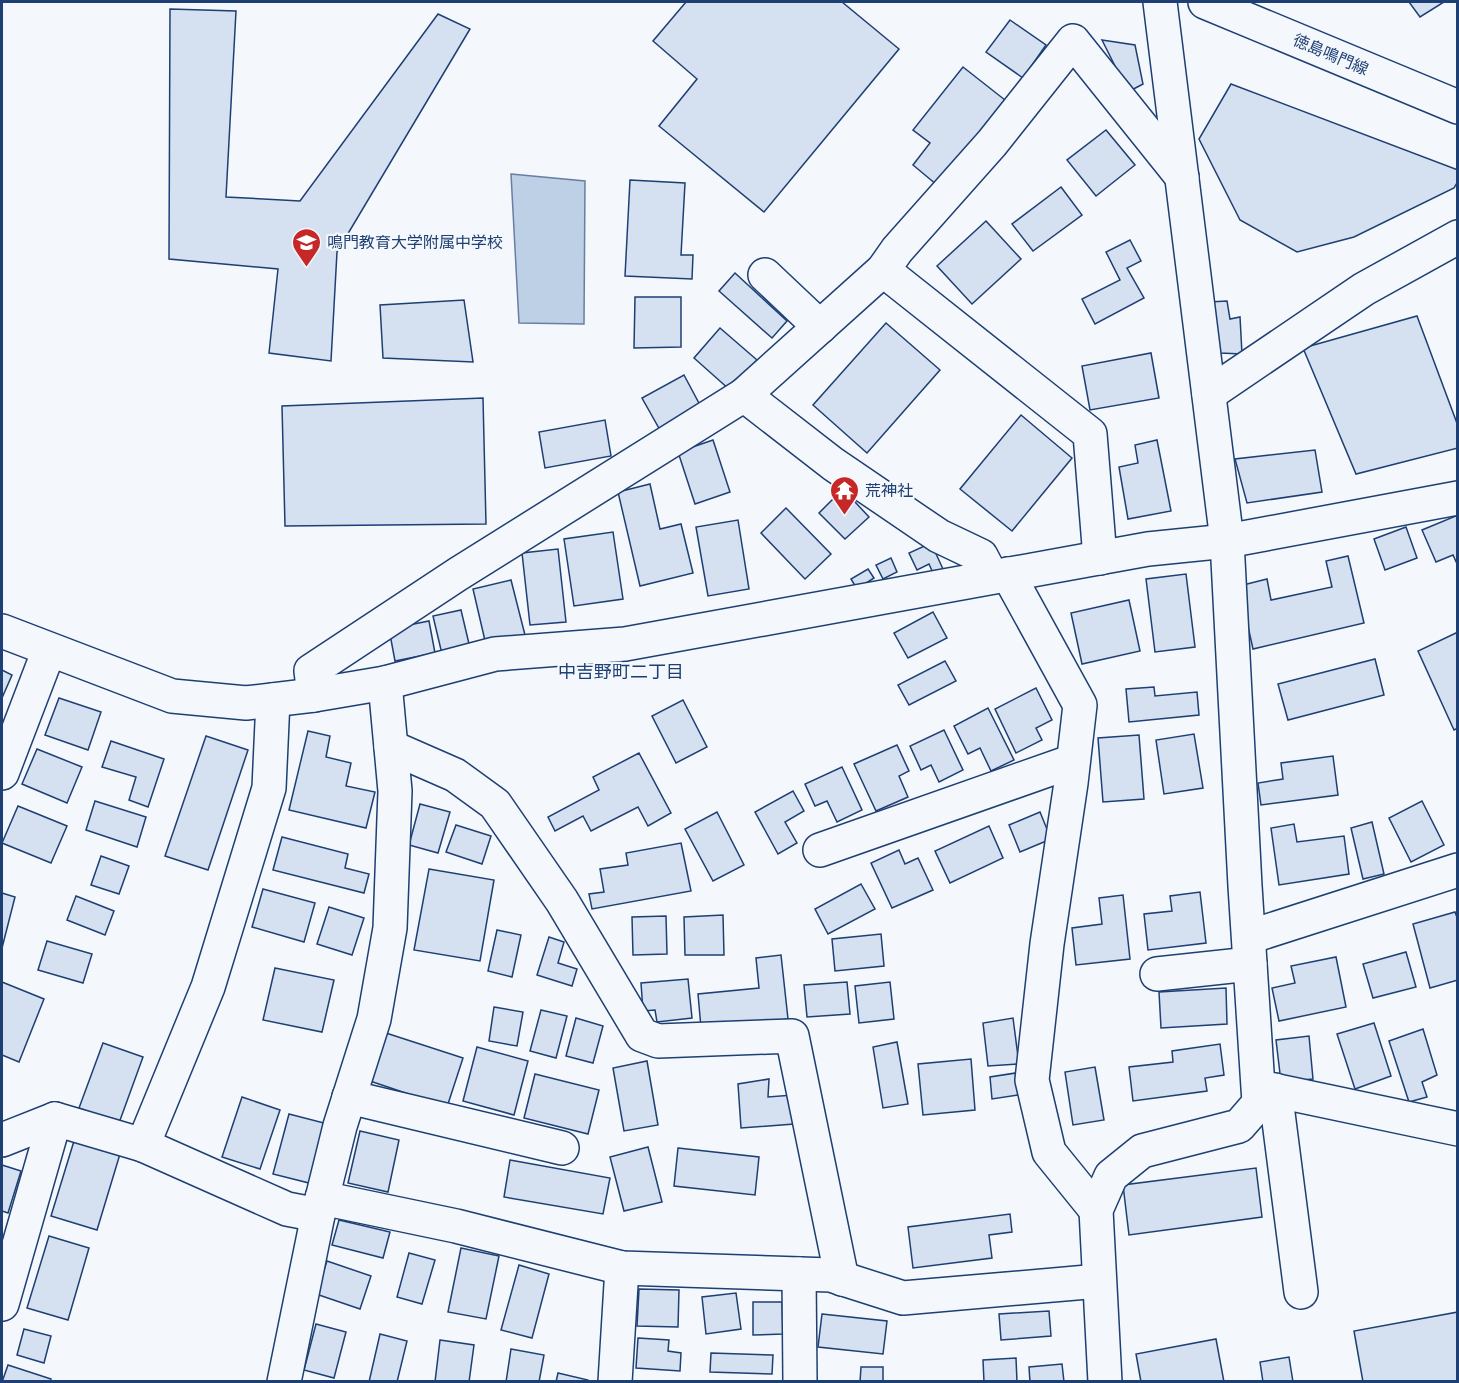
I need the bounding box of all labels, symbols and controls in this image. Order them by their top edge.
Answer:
street label: 徳島鳴門線 [1290,28,1372,80]
school or university icon: 鳴門教育大学附属中学校 [290,226,322,268]
place label: 鳴門教育大学附属中学校 [327,231,503,253]
temple icon: 荒神社 [828,474,860,516]
place label: 荒神社 [865,479,913,501]
district label: 中吉野町二丁目 [558,659,684,683]

